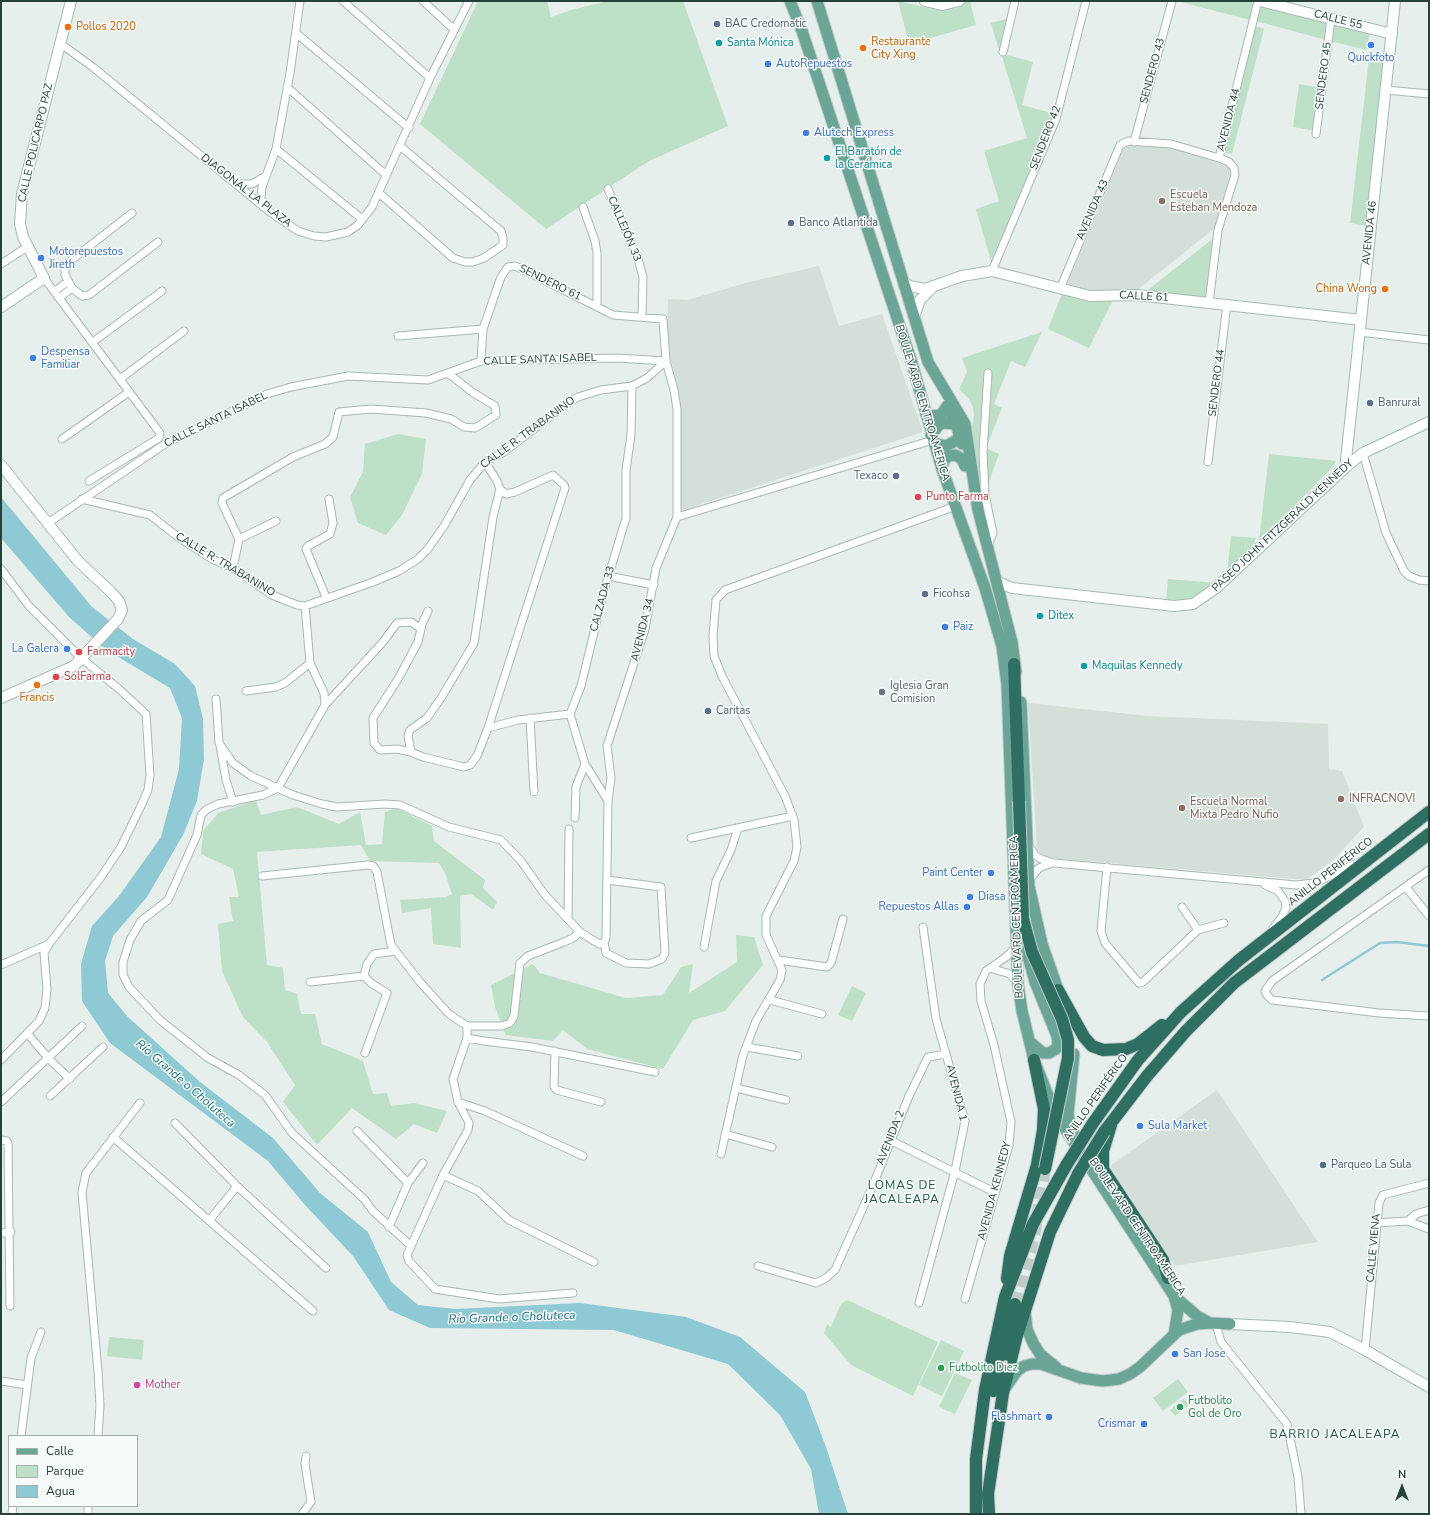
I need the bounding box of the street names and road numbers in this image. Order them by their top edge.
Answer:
street label: CALLE 55 [1312,8,1364,32]
street label: SENDERO 43 [1138,37,1168,105]
street label: SENDERO 45 [1313,42,1335,110]
street label: CALLE POLICARPO PAZ [16,82,56,204]
street label: AVENIDA 44 [1215,87,1243,153]
street label: SENDERO 42 [1028,104,1064,172]
street label: DIAGONAL LA PLAZA [198,151,294,231]
street label: AVENIDA 43 [1074,178,1112,242]
street label: CALLEJÓN 33 [604,194,644,264]
street label: AVENIDA 46 [1360,200,1380,266]
street label: SENDERO 61 [517,262,583,304]
street label: CALLE 61 [1119,289,1169,305]
street label: BOULEVARD CENTROAMERICA [892,323,952,483]
street label: SENDERO 44 [1206,349,1228,417]
street label: CALLE SANTA ISABEL [483,351,597,369]
street label: CALLE SANTA ISABEL [162,389,270,451]
street label: CALLE R. TRABANINO [478,394,578,472]
street label: PASEO JOHN FITZGERALD KENNEDY [1210,457,1356,595]
street label: CALLE R. TRABANINO [173,530,277,600]
street label: CALZADA 33 [588,565,618,633]
street label: AVENIDA 34 [629,597,657,663]
street label: BOULEVARD CENTROAMERICA [1008,835,1026,999]
street label: ANILLO PERIFÉRICO [1286,835,1376,909]
street label: ANILLO PERIFÉRICO [1061,1052,1131,1144]
street label: AVENIDA 1 [943,1063,969,1123]
street label: AVENIDA 2 [874,1109,908,1167]
street label: AVENIDA KENNEDY [975,1140,1015,1242]
street label: BOULEVARD CENTROAMERICA [1086,1156,1188,1298]
street label: CALLE VIENA [1364,1213,1384,1283]

